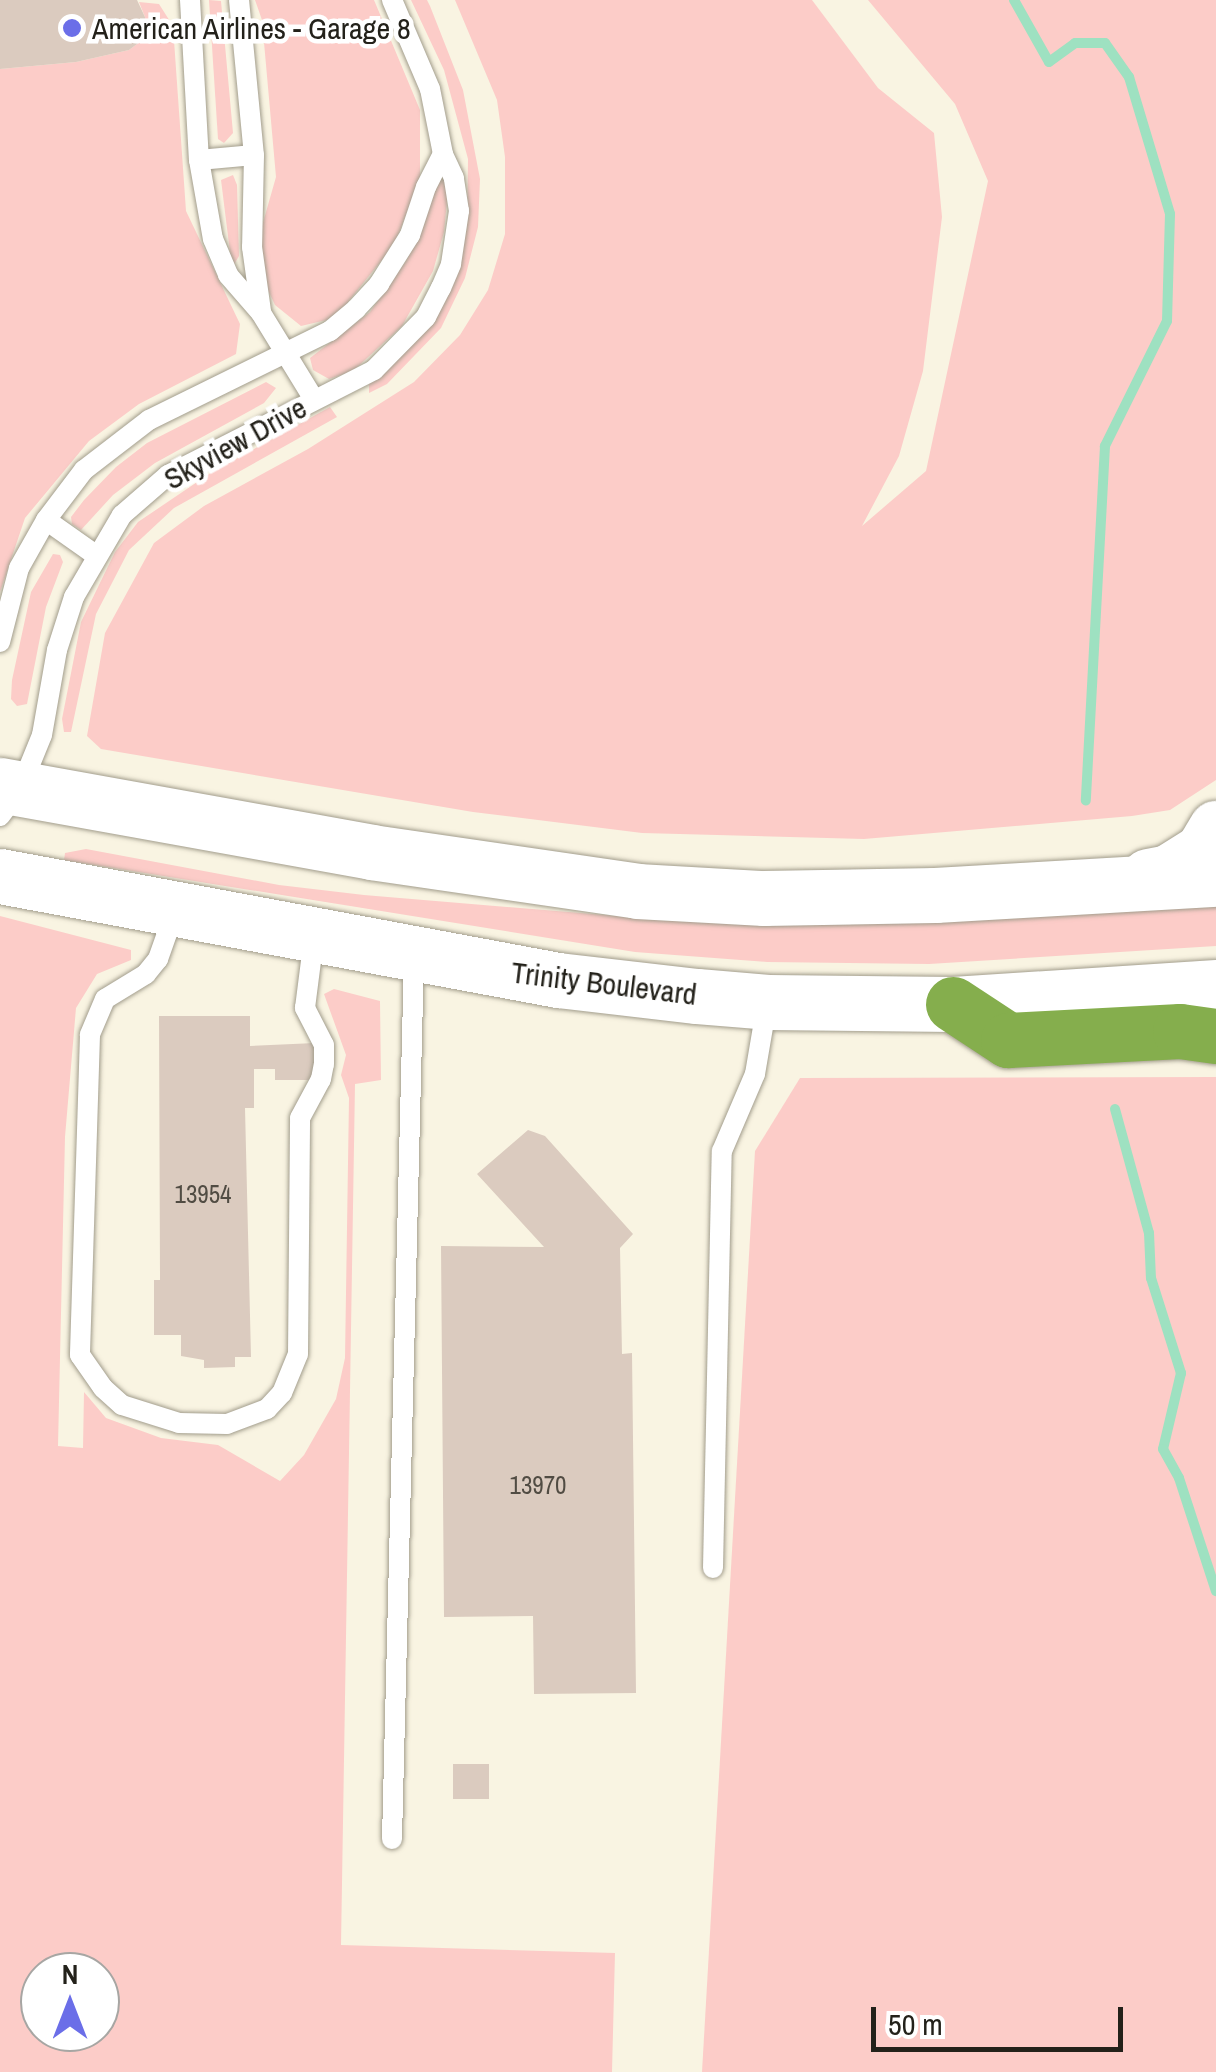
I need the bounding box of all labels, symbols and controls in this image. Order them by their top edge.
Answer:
place label: American Airlines - Garage 8 [92,10,412,46]
marker: American Airlines - Garage 8 [61,17,83,39]
street label: Skyview Drive [158,389,312,497]
street label: Trinity Boulevard [509,954,699,1012]
house number: 13954 [175,1179,231,1209]
house number: 13970 [510,1470,566,1500]
north arrow [20,1952,120,2052]
text: N [62,1955,78,1993]
scale bar [876,1987,1128,2049]
text: 50 m [888,2004,943,2044]

